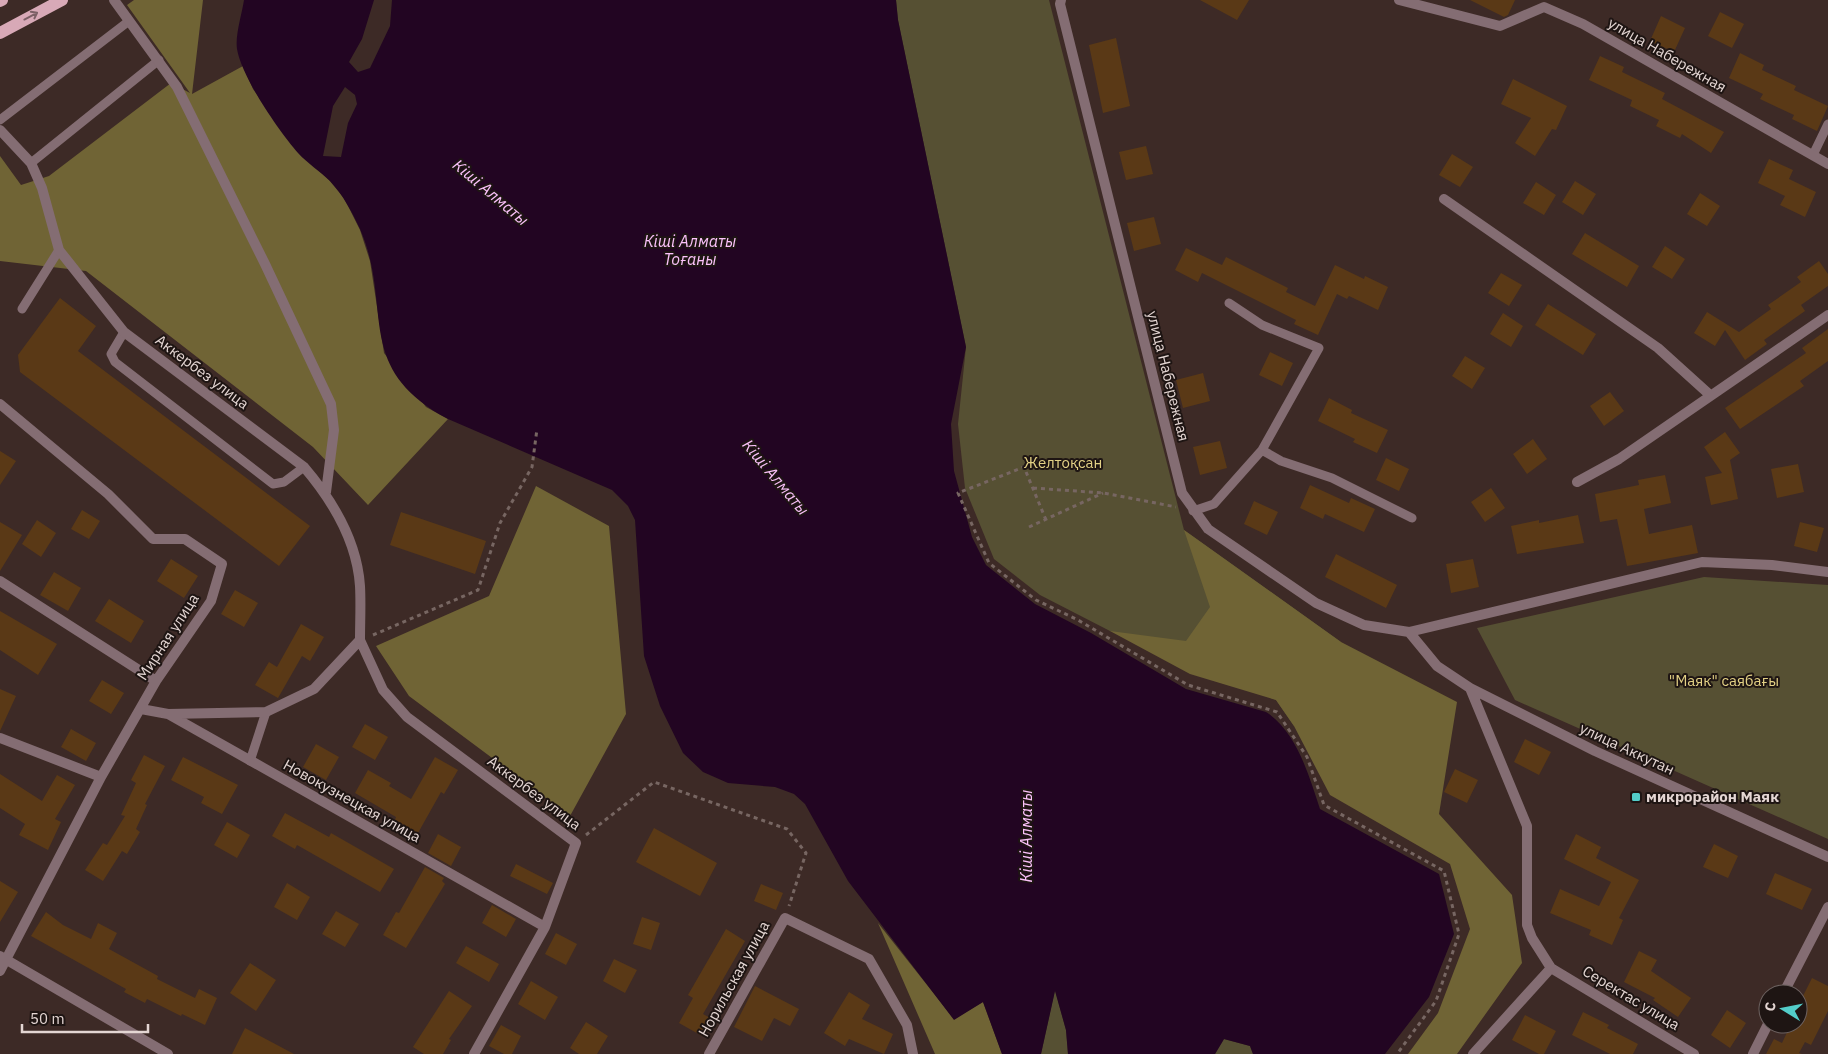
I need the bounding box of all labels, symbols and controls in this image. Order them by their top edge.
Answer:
one-way arrow [23,11,38,21]
street label: улица Набережная [1605,13,1730,96]
water label: Кіші Алматы [449,155,533,229]
water label: Кіші Алматы Тоғаны [644,231,736,269]
street label: улица Набережная [1143,309,1194,443]
street label: Аккербез улица [152,330,253,413]
water label: Кіші Алматы [739,435,813,519]
park label: Желтоқсан [1024,453,1102,472]
street label: Мирная улица [132,590,203,684]
park label: "Маяк" саябағы [1669,671,1779,690]
street label: улица Аккутан [1577,718,1678,779]
street label: Аккербез улица [484,751,585,834]
street label: Новокузнецкая улица [280,755,424,846]
place label: микрорайон Маяк [1646,787,1779,806]
water label: Кіші Алматы [1016,790,1036,882]
marker: микрорайон Маяк [1630,791,1642,803]
street label: Норильская улица [694,917,773,1040]
street label: Серектас улица [1579,961,1683,1034]
north arrow [1758,984,1808,1034]
text: С [1761,1001,1780,1013]
scale bar [22,1002,149,1034]
text: 50 m [30,1009,65,1028]

